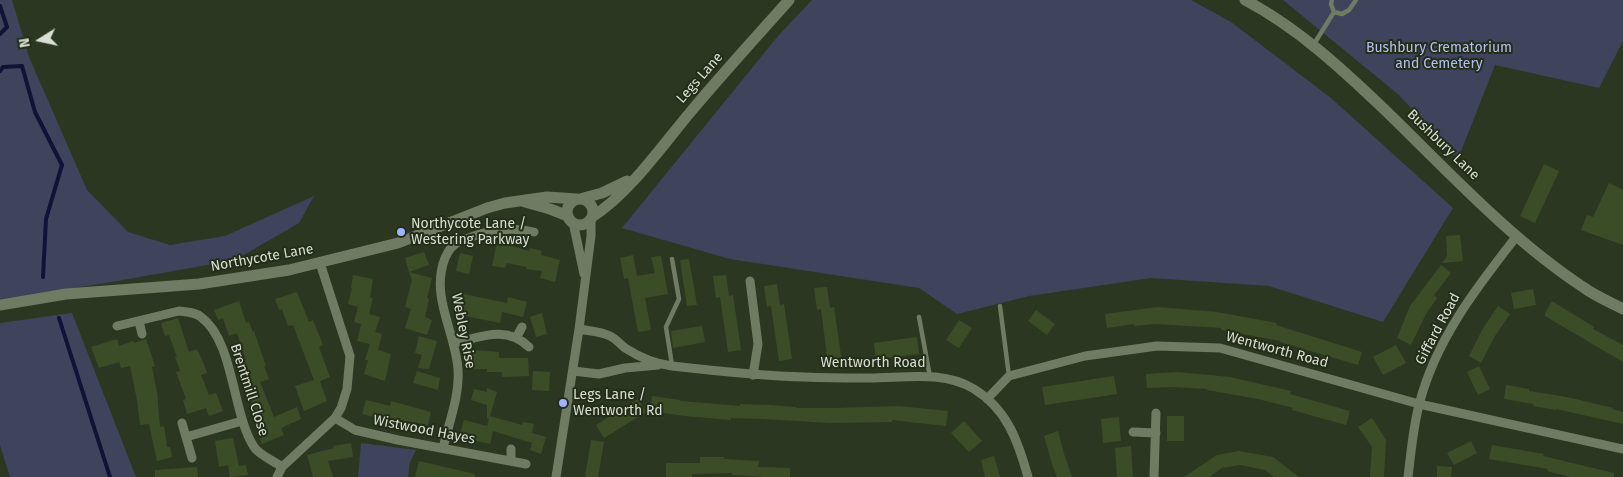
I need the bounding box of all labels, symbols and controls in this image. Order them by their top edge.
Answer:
north arrow [15,15,65,65]
text: N [16,37,34,49]
park label: Bushbury Crematorium and Cemetery [1366,40,1512,72]
street label: Legs Lane [673,49,727,107]
street label: Bushbury Lane [1403,106,1483,184]
place label: Northycote Lane / Westering Parkway [411,216,529,248]
marker: Northycote Lane / Westering Parkway [395,226,407,238]
street label: Northycote Lane [209,241,315,275]
street label: Giffard Road [1412,290,1464,368]
street label: Webley Rise [447,292,479,370]
street label: Wentworth Road [1224,328,1330,372]
street label: Brentmill Close [226,342,272,438]
street label: Wentworth Road [820,355,926,371]
place label: Legs Lane / Wentworth Rd [573,387,663,420]
marker: Legs Lane / Wentworth Rd [557,397,569,409]
street label: Wistwood Hayes [372,412,476,448]

